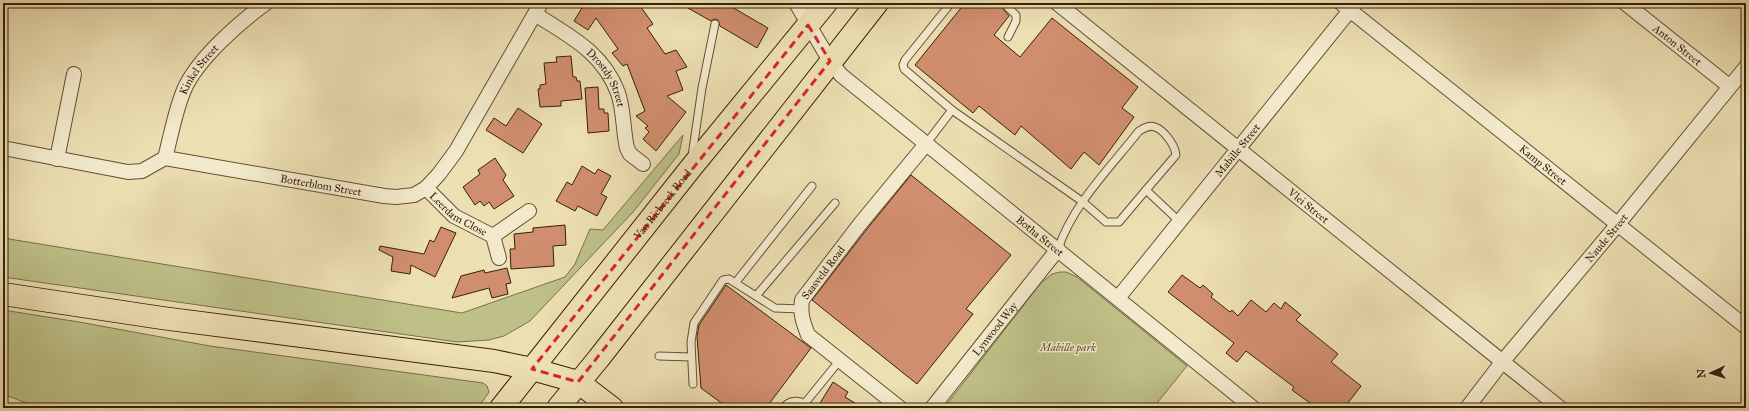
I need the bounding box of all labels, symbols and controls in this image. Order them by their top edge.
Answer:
street label: Anton Street [1649,21,1704,69]
street label: Kinkel Street [177,42,221,97]
street label: Drostdy Street [584,46,627,108]
street label: Mabille Street [1212,121,1263,180]
street label: Kamp Street [1517,142,1569,188]
street label: Van Riebeeck Road [631,167,694,243]
street label: Botterblom Street [279,172,363,199]
street label: Vlei Street [1285,185,1331,226]
street label: Leerdam Close [427,189,489,239]
street label: Naude Street [1583,211,1631,265]
street label: Botha Street [1013,213,1066,259]
street label: Saasveld Road [799,243,848,302]
street label: Lynwood Way [970,299,1021,359]
park label: Mabille park [1039,341,1096,355]
north arrow [1691,353,1731,393]
text: N [1695,368,1708,379]

